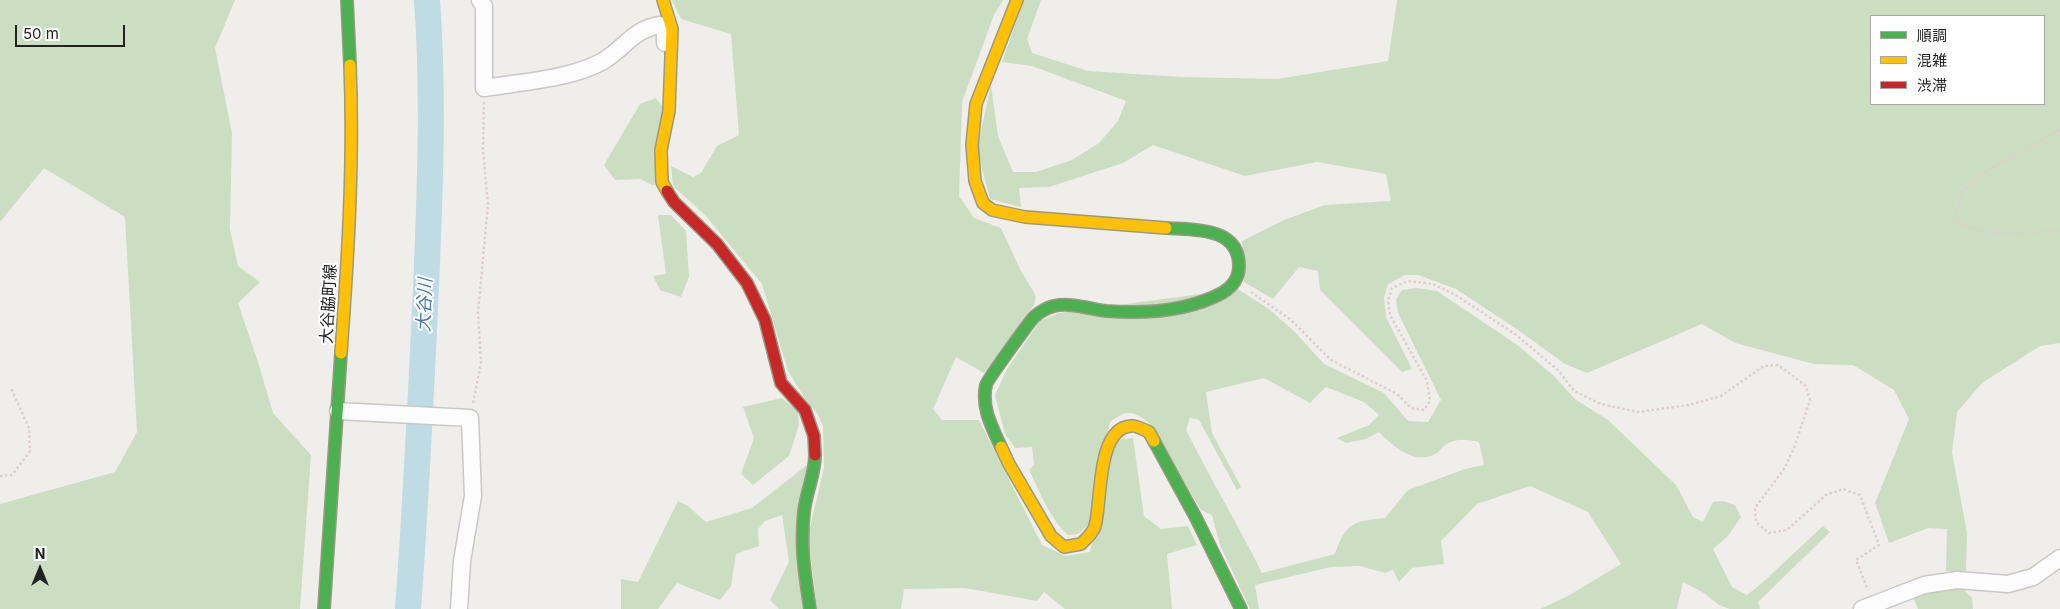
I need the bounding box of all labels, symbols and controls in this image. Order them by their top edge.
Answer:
scale bar [18,15,128,47]
legend [1870,15,2045,105]
text: 50 m [23,24,59,43]
text: 順調 [1917,26,1947,45]
text: 混雑 [1917,51,1947,70]
text: 渋滞 [1917,76,1947,95]
street label: 大谷脇町線 [317,264,341,344]
water label: 大谷川 [413,278,437,332]
north arrow [15,544,65,594]
text: N [35,545,45,562]

